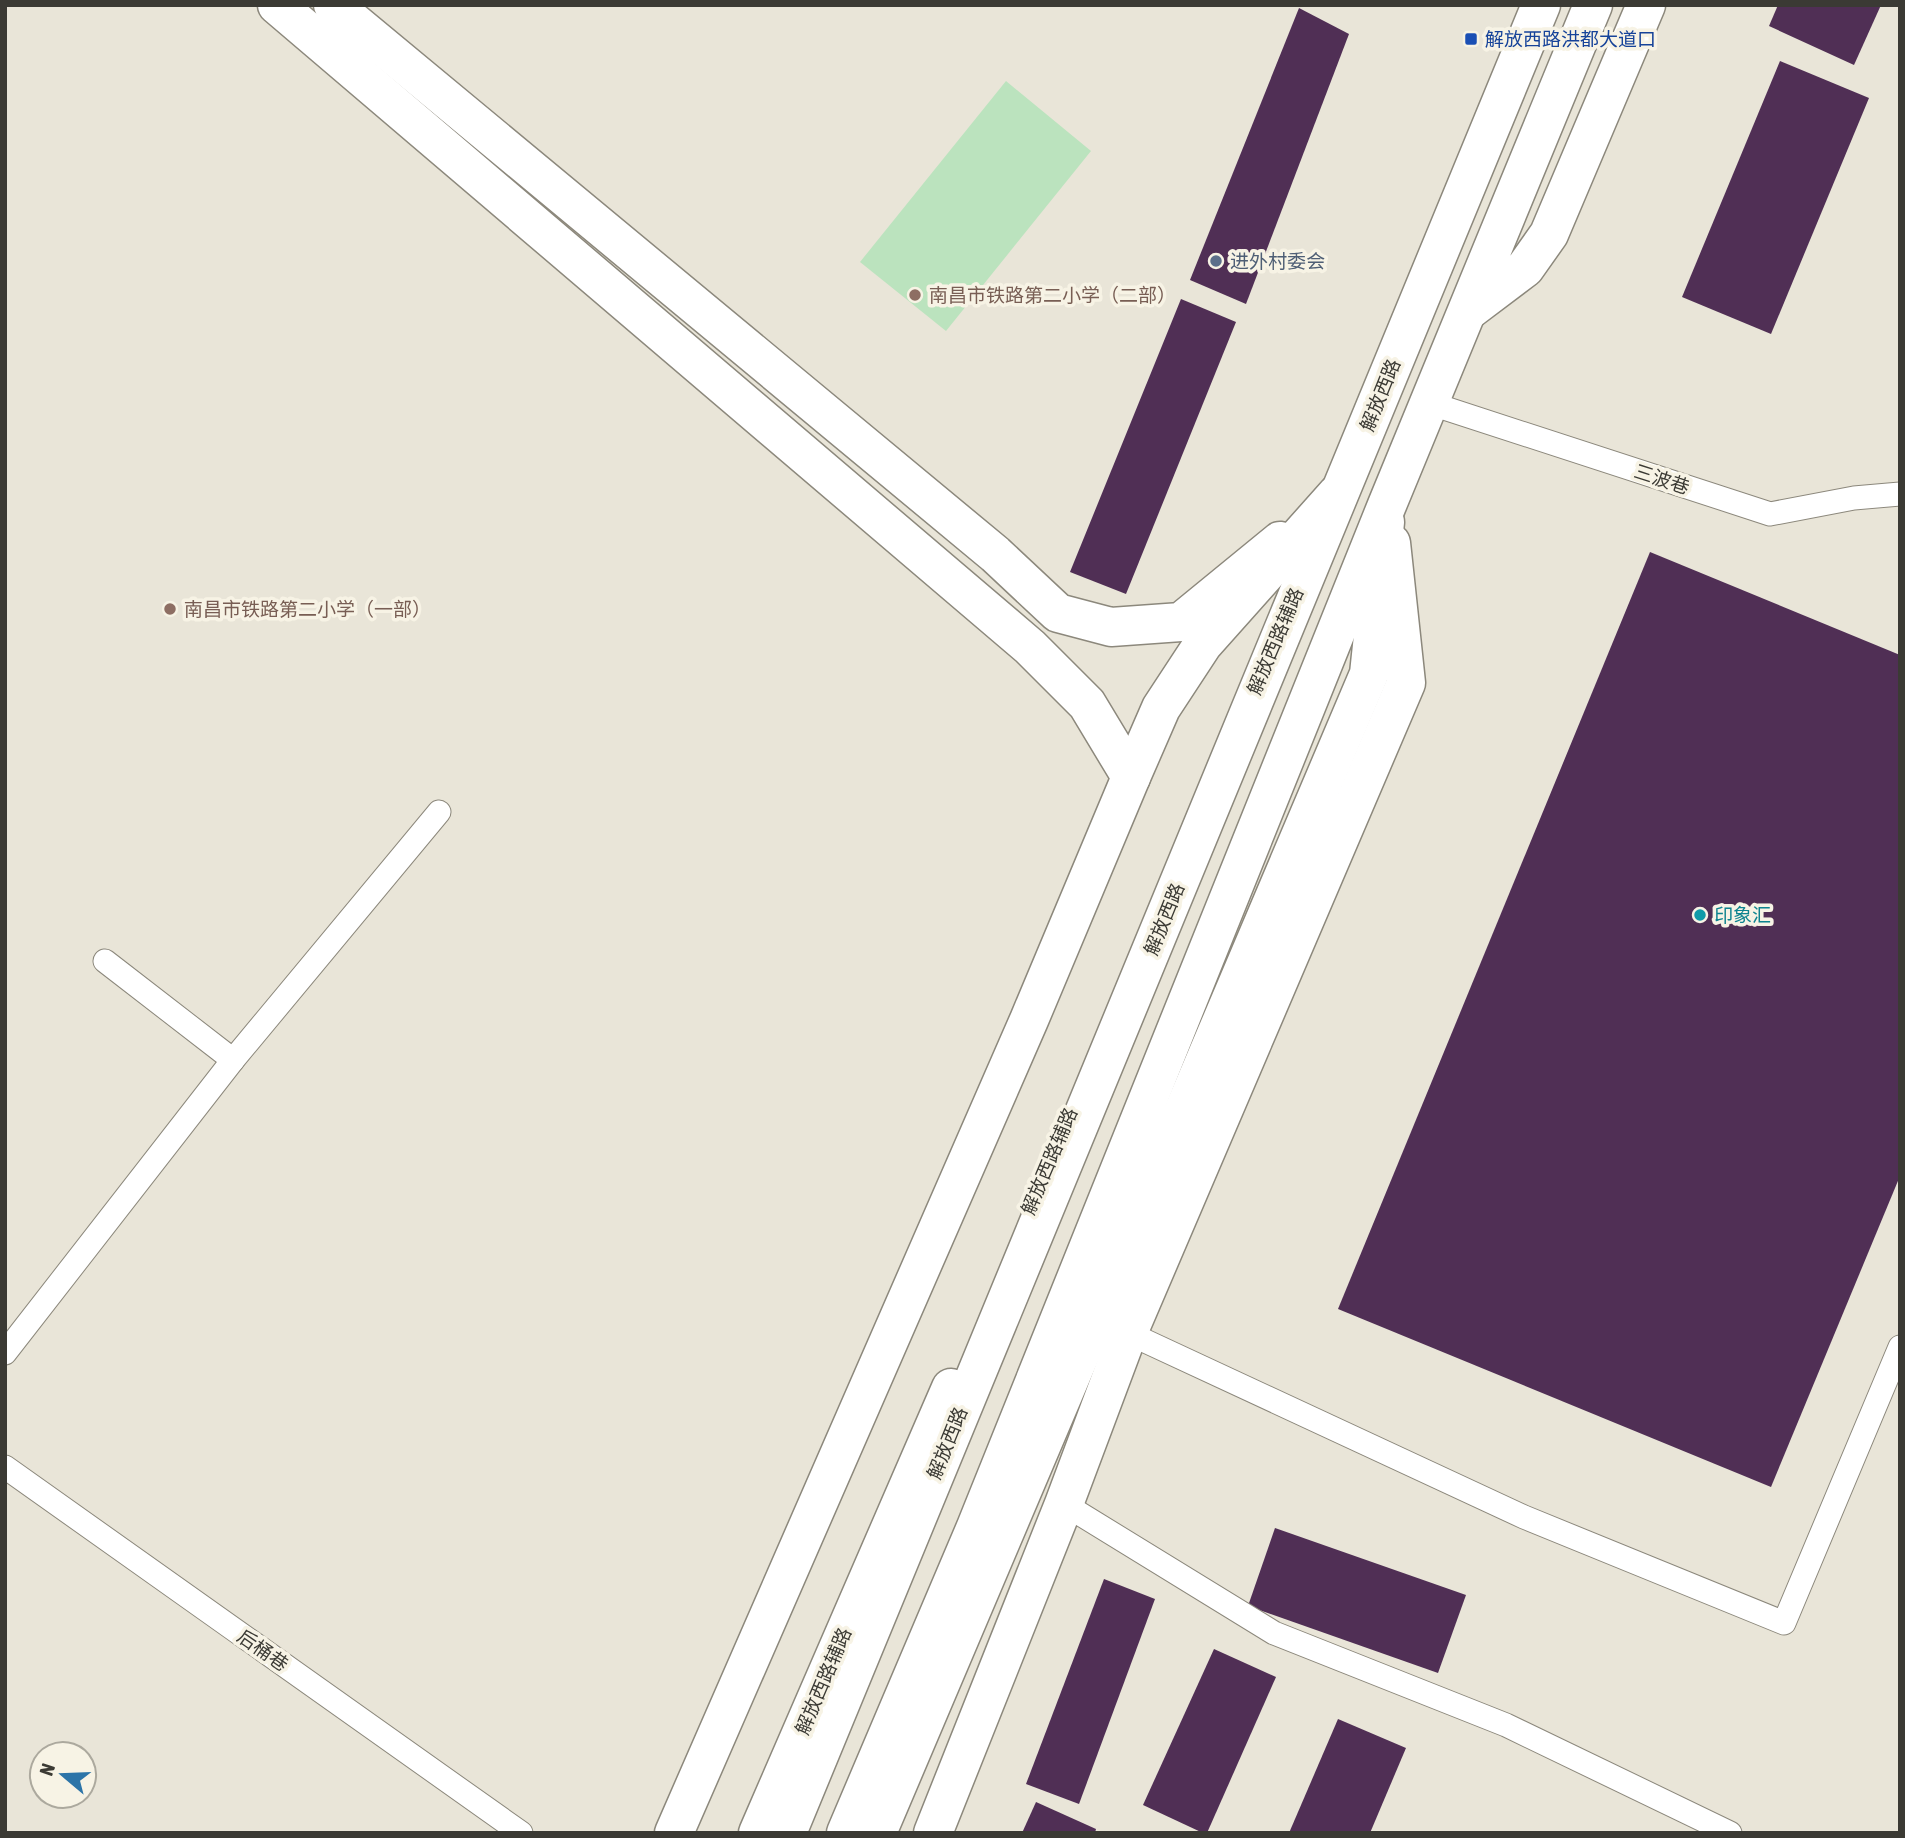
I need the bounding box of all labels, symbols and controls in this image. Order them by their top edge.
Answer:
place label: 解放西路洪都大道口 [1485,28,1656,50]
marker: 解放西路洪都大道口 [1463,31,1479,47]
place label: 进外村委会 [1230,250,1325,272]
marker: 进外村委会 [1208,253,1224,269]
place label: 南昌市铁路第二小学（二部） [929,284,1176,306]
marker: 南昌市铁路第二小学（二部） [907,287,923,303]
street label: 解放西路 [1356,356,1404,434]
street label: 三波巷 [1631,460,1693,498]
street label: 解放西路辅路 [1243,584,1307,698]
place label: 南昌市铁路第二小学（一部） [184,598,431,620]
marker: 南昌市铁路第二小学（一部） [162,601,178,617]
street label: 解放西路 [1140,880,1188,958]
place label: 印象汇 [1714,904,1771,926]
marker: 印象汇 [1692,907,1708,923]
street label: 解放西路辅路 [1017,1104,1081,1218]
street label: 解放西路 [923,1404,971,1482]
street label: 解放西路辅路 [791,1624,855,1738]
street label: 后桶巷 [233,1625,293,1675]
north arrow [28,1740,98,1810]
text: N [35,1761,59,1778]

